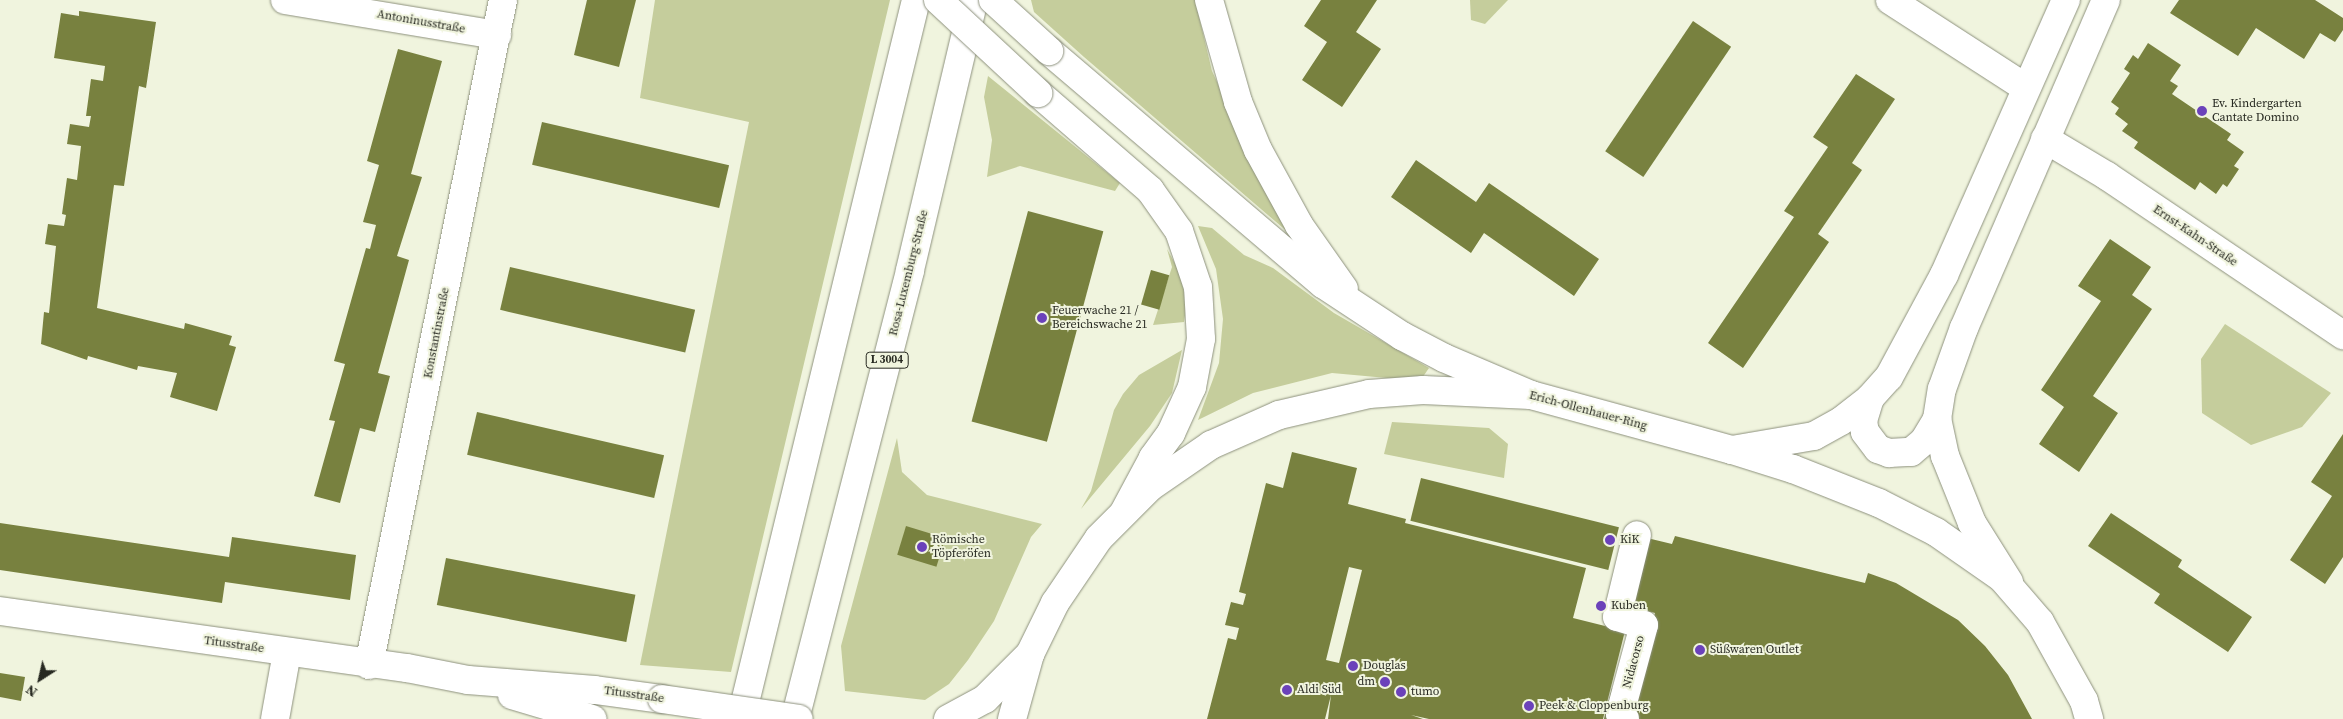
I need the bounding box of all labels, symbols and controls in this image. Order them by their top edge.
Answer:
street label: Antoninusstraße [376,7,466,37]
place label: Ev. Kindergarten Cantate Domino [2212,97,2302,125]
marker: Ev. Kindergarten Cantate Domino [2196,105,2208,117]
street label: Ernst-Kahn-Straße [2150,202,2240,270]
street label: Rosa-Luxemburg-Straße [886,209,932,337]
street label: Konstantinstraße [421,286,453,380]
place label: Feuerwache 21 / Bereichswache 21 [1052,304,1147,332]
marker: Feuerwache 21 / Bereichswache 21 [1036,312,1048,324]
road number: L 3004 [864,352,910,368]
street label: Erich-Ollenhauer-Ring [1528,388,1648,434]
place label: Römische Töpferöfen [932,533,991,561]
place label: KiK [1620,533,1640,547]
marker: KiK [1604,534,1616,546]
marker: Römische Töpferöfen [916,541,928,553]
place label: Kuben [1611,599,1646,613]
marker: Kuben [1595,600,1607,612]
street label: Titusstraße [203,634,265,656]
street label: Nidacorso [1620,634,1648,690]
place label: Süßwaren Outlet [1710,643,1799,657]
marker: Süßwaren Outlet [1694,644,1706,656]
north arrow [15,654,65,704]
place label: Douglas [1363,659,1406,673]
marker: Douglas [1347,660,1359,672]
place label: dm [1357,675,1375,689]
marker: dm [1379,676,1391,688]
text: N [21,680,41,702]
place label: Aldi Süd [1297,683,1341,697]
street label: Titusstraße [603,684,665,706]
marker: Aldi Süd [1281,684,1293,696]
place label: tumo [1411,685,1439,699]
marker: tumo [1395,686,1407,698]
place label: Peek & Cloppenburg [1539,699,1649,713]
marker: Peek & Cloppenburg [1523,700,1535,712]

